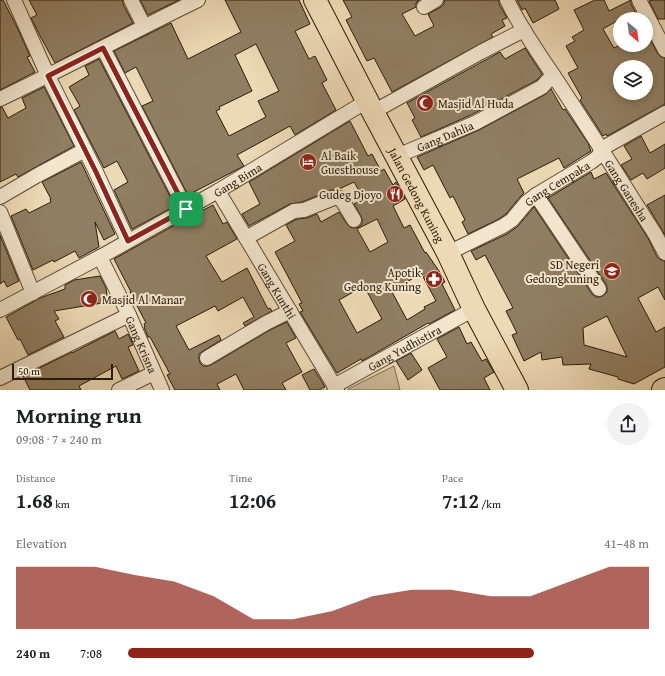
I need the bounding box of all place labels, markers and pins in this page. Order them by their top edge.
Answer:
mosque icon: Masjid Al Huda [415,93,435,113]
place label: Masjid Al Huda [438,95,514,112]
place label: Al Baik Guesthouse [321,147,379,178]
hotel icon: Al Baik Guesthouse [298,152,318,172]
restaurant icon: Gudeg Djoyo [385,184,405,204]
place label: Gudeg Djoyo [319,186,382,203]
pin [169,192,203,226]
place label: SD Negeri Gedongkuning [526,256,600,287]
school or university icon: SD Negeri Gedongkuning [602,261,622,281]
place label: Apotik Gedong Kuning [344,264,422,295]
pharmacy icon: Apotik Gedong Kuning [424,269,444,289]
mosque icon: Masjid Al Manar [79,289,99,309]
place label: Masjid Al Manar [102,291,184,308]

